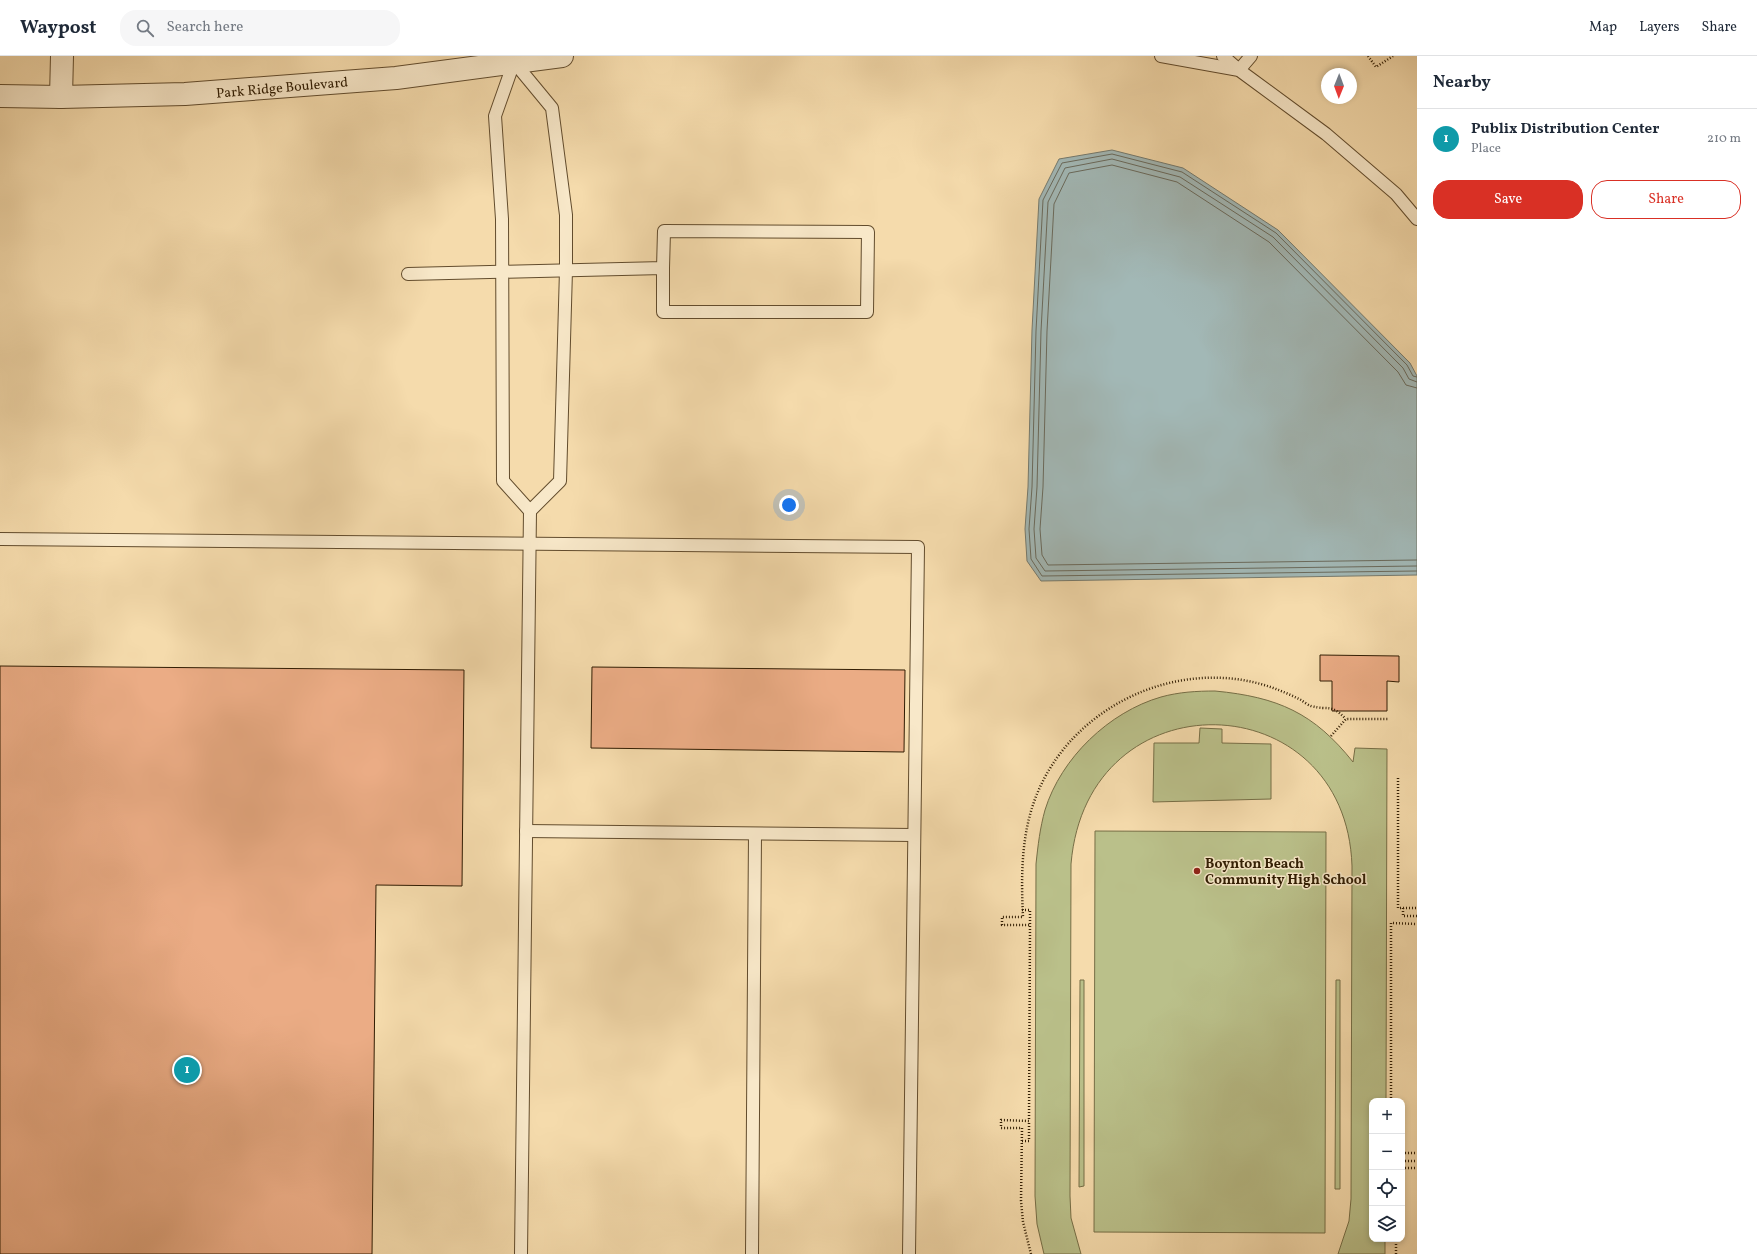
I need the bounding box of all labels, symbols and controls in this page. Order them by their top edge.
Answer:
search box [120,10,400,46]
text: Waypost [20,15,96,41]
icon: search [134,17,156,39]
text: Search here [166,17,243,38]
text: Map [1589,18,1617,37]
text: Layers [1639,18,1679,37]
text: Share [1701,18,1737,37]
north arrow [1321,68,1357,104]
text: Nearby [1433,71,1491,94]
street label: Park Ridge Boulevard [215,73,349,104]
text: Publix Distribution Center [1471,119,1659,140]
text: 1 [1443,130,1449,148]
text: 210 m [1707,130,1741,148]
text: Place [1471,140,1501,158]
button: Save [1433,180,1583,219]
button: Share [1591,180,1741,219]
your location [779,495,799,515]
place label: Boynton Beach Community High School [1205,855,1367,890]
marker: Boynton Beach Community High School [1192,866,1202,876]
pin: 1 [174,1055,200,1085]
map controls [1369,1098,1405,1242]
button: + [1369,1098,1405,1134]
button: − [1369,1134,1405,1170]
button: locate [1369,1170,1405,1206]
button: layers [1369,1206,1405,1242]

